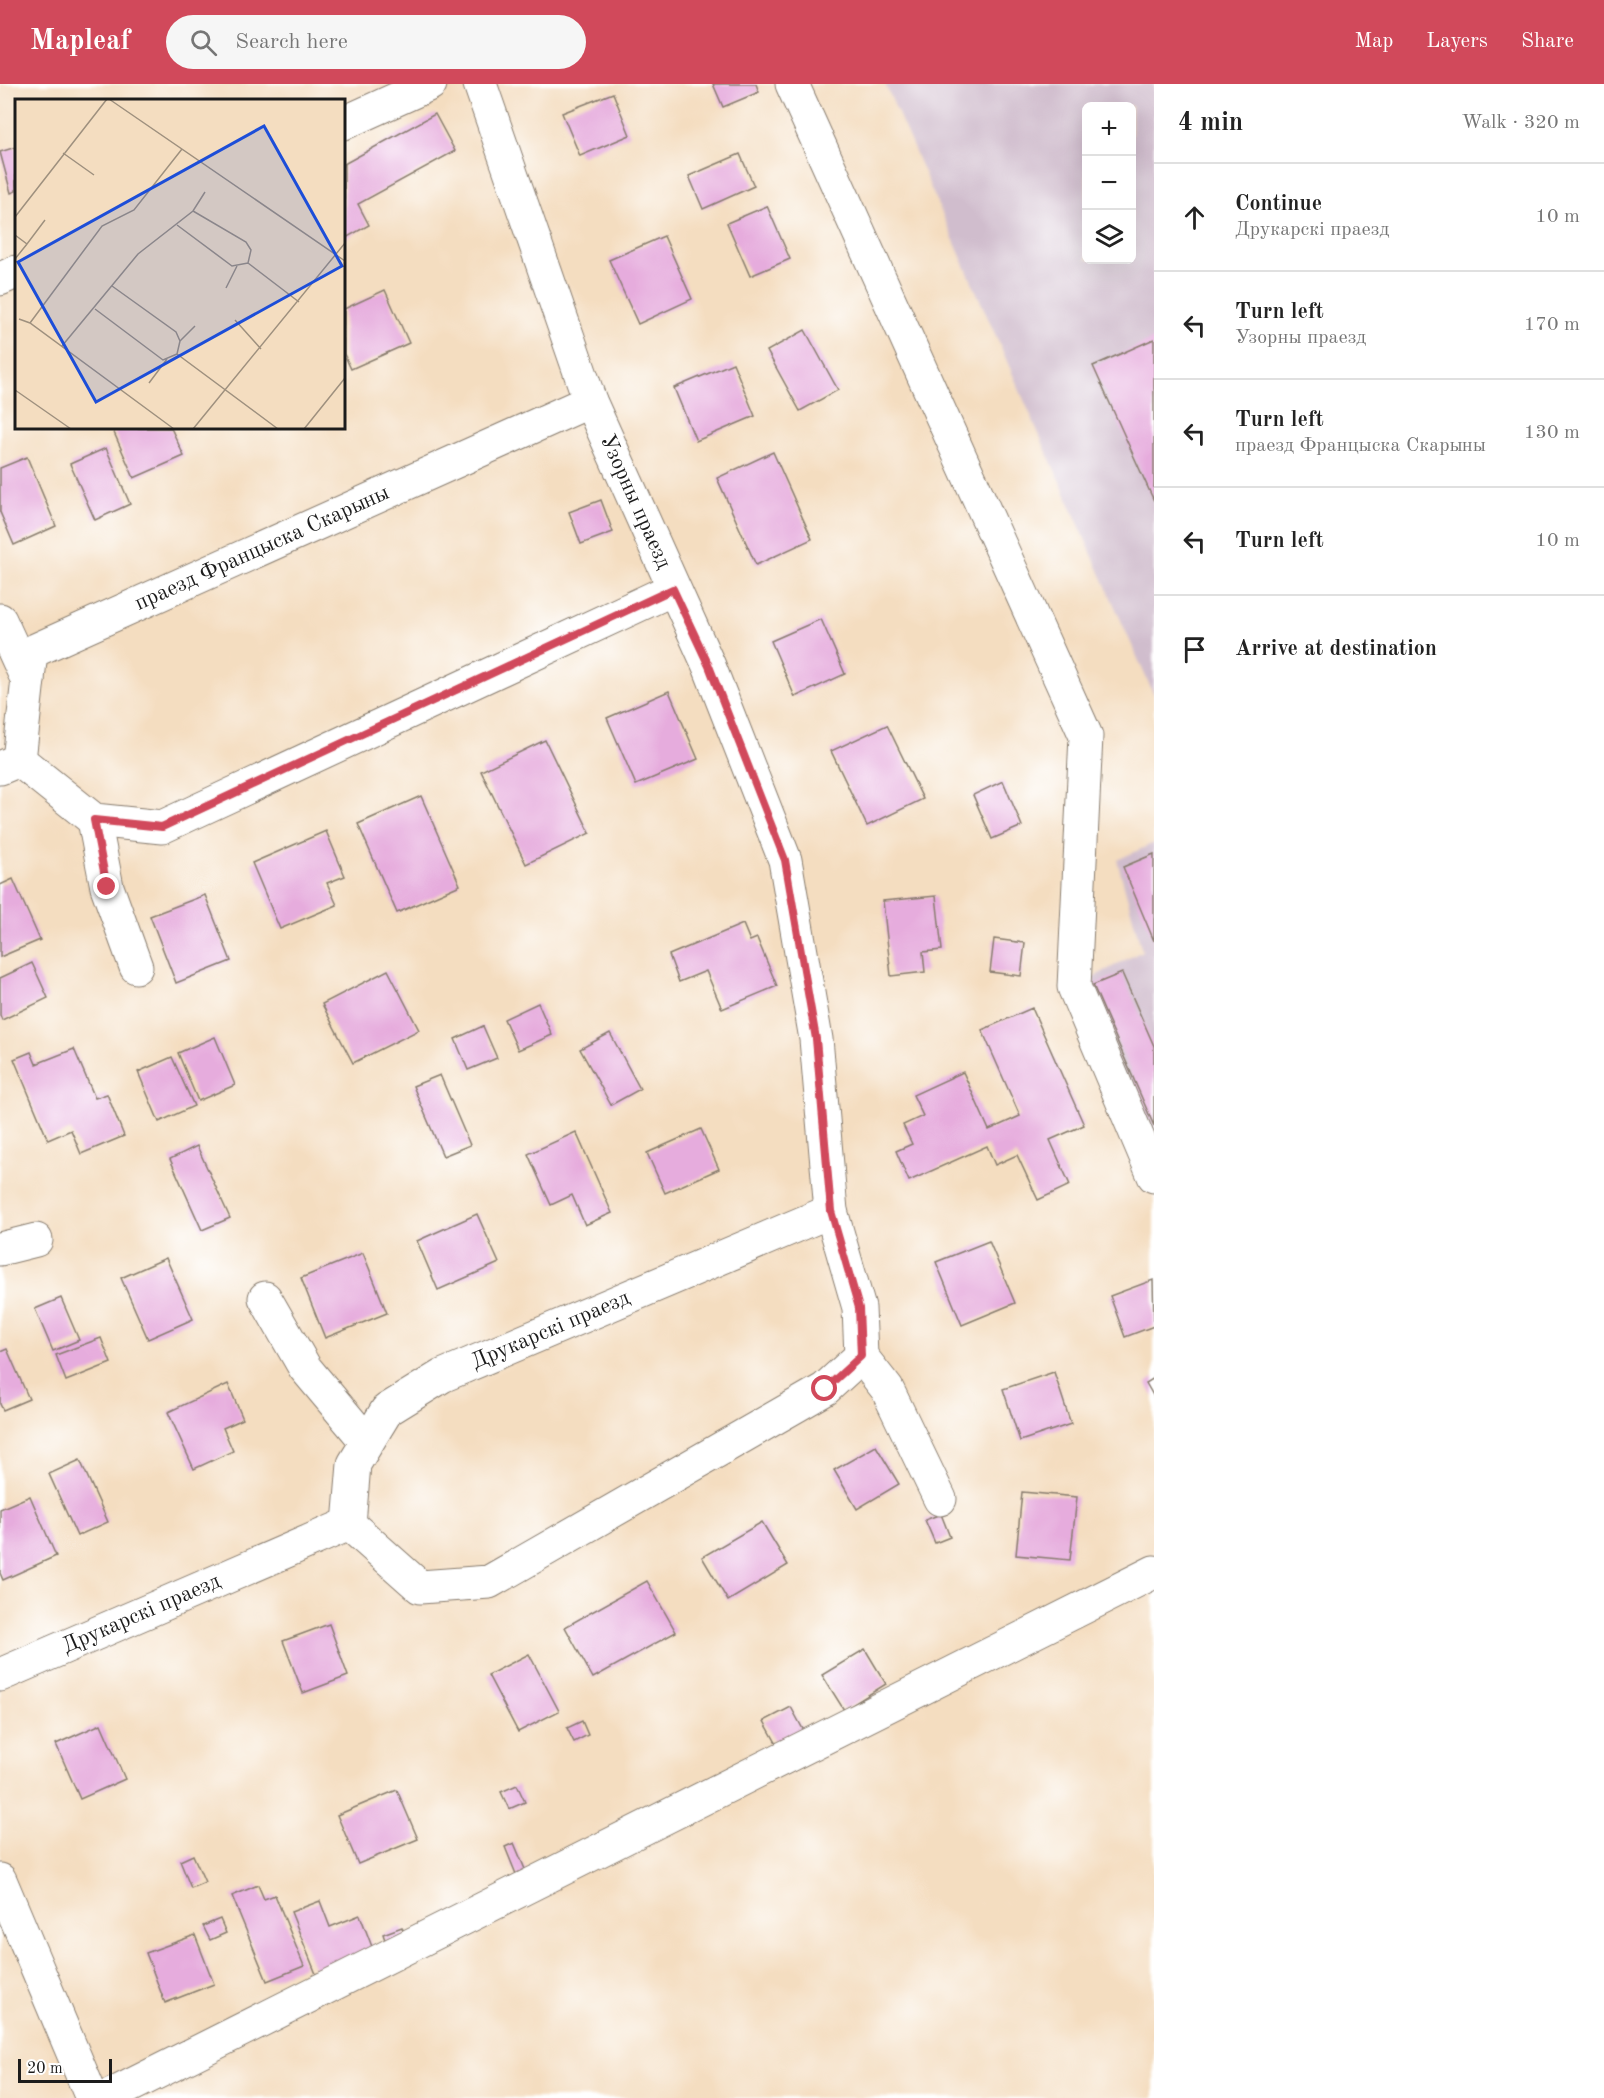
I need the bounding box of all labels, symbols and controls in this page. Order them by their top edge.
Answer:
search box [166,15,586,69]
icon: search [187,26,220,59]
text: Mapleaf [30,28,130,56]
text: Search here [235,31,348,53]
text: Map [1354,31,1393,52]
text: Layers [1426,31,1488,52]
text: Share [1521,31,1574,52]
inset map [15,99,345,429]
map controls [1082,102,1136,264]
button: + [1082,102,1136,156]
text: 4 min [1178,110,1243,136]
text: Walk · 320 m [1461,113,1580,133]
button: − [1082,156,1136,210]
text: Continue [1235,193,1322,215]
icon: ahead [1178,201,1211,234]
text: 10 m [1535,207,1580,227]
button: layers [1082,210,1136,264]
text: Друкарскі праезд [1235,220,1389,240]
text: Turn left [1235,301,1324,323]
icon: left [1178,309,1211,342]
text: 170 m [1524,315,1580,335]
text: Узорны праезд [1235,328,1366,348]
text: Turn left [1235,409,1324,431]
icon: left [1178,417,1211,450]
text: 130 m [1524,423,1580,443]
street label: Узорны праезд [596,431,675,572]
text: праезд Францыска Скарыны [1235,436,1486,456]
street label: праезд Францыска Скарыны [132,482,393,615]
icon: left [1178,525,1211,558]
text: Turn left [1235,530,1324,552]
text: 10 m [1535,531,1580,551]
icon: arrive [1178,633,1211,666]
text: Arrive at destination [1235,638,1437,660]
route end [93,873,119,899]
street label: Друкарскі праезд [468,1287,633,1373]
route start [811,1375,837,1401]
street label: Друкарскі праезд [59,1570,224,1658]
scale bar [18,2056,112,2084]
text: 20 m [27,2061,63,2077]

